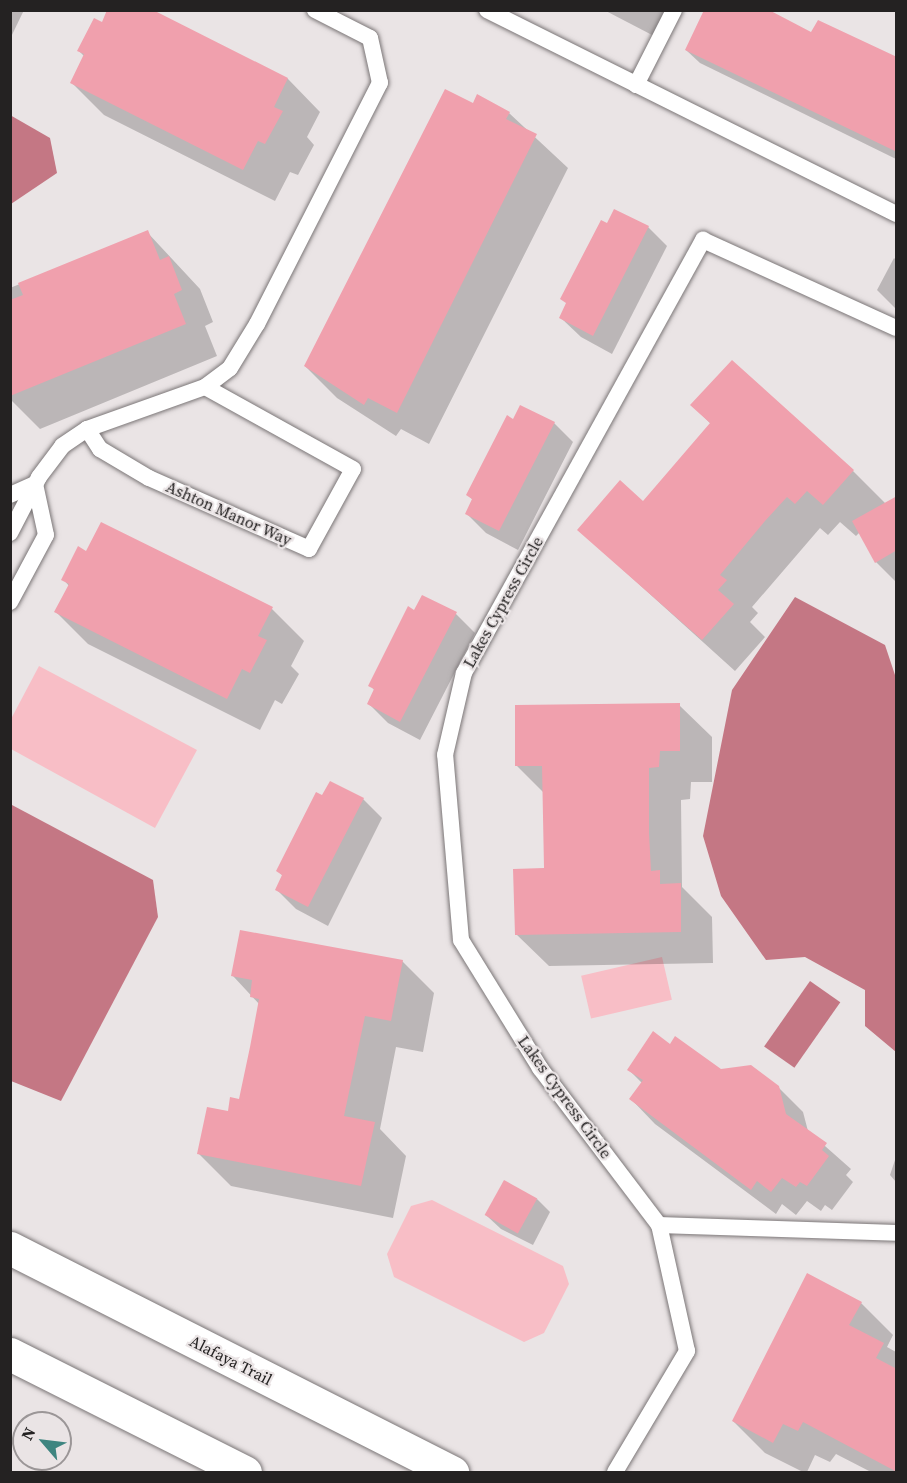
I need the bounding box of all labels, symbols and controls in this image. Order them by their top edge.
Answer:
street label: Ashton Manor Way [163,477,295,549]
street label: Lakes Cypress Circle [459,533,547,671]
street label: Lakes Cypress Circle [514,1032,616,1162]
street label: Alafaya Trail [186,1331,276,1389]
north arrow [12,1411,72,1471]
text: N [15,1423,40,1444]

